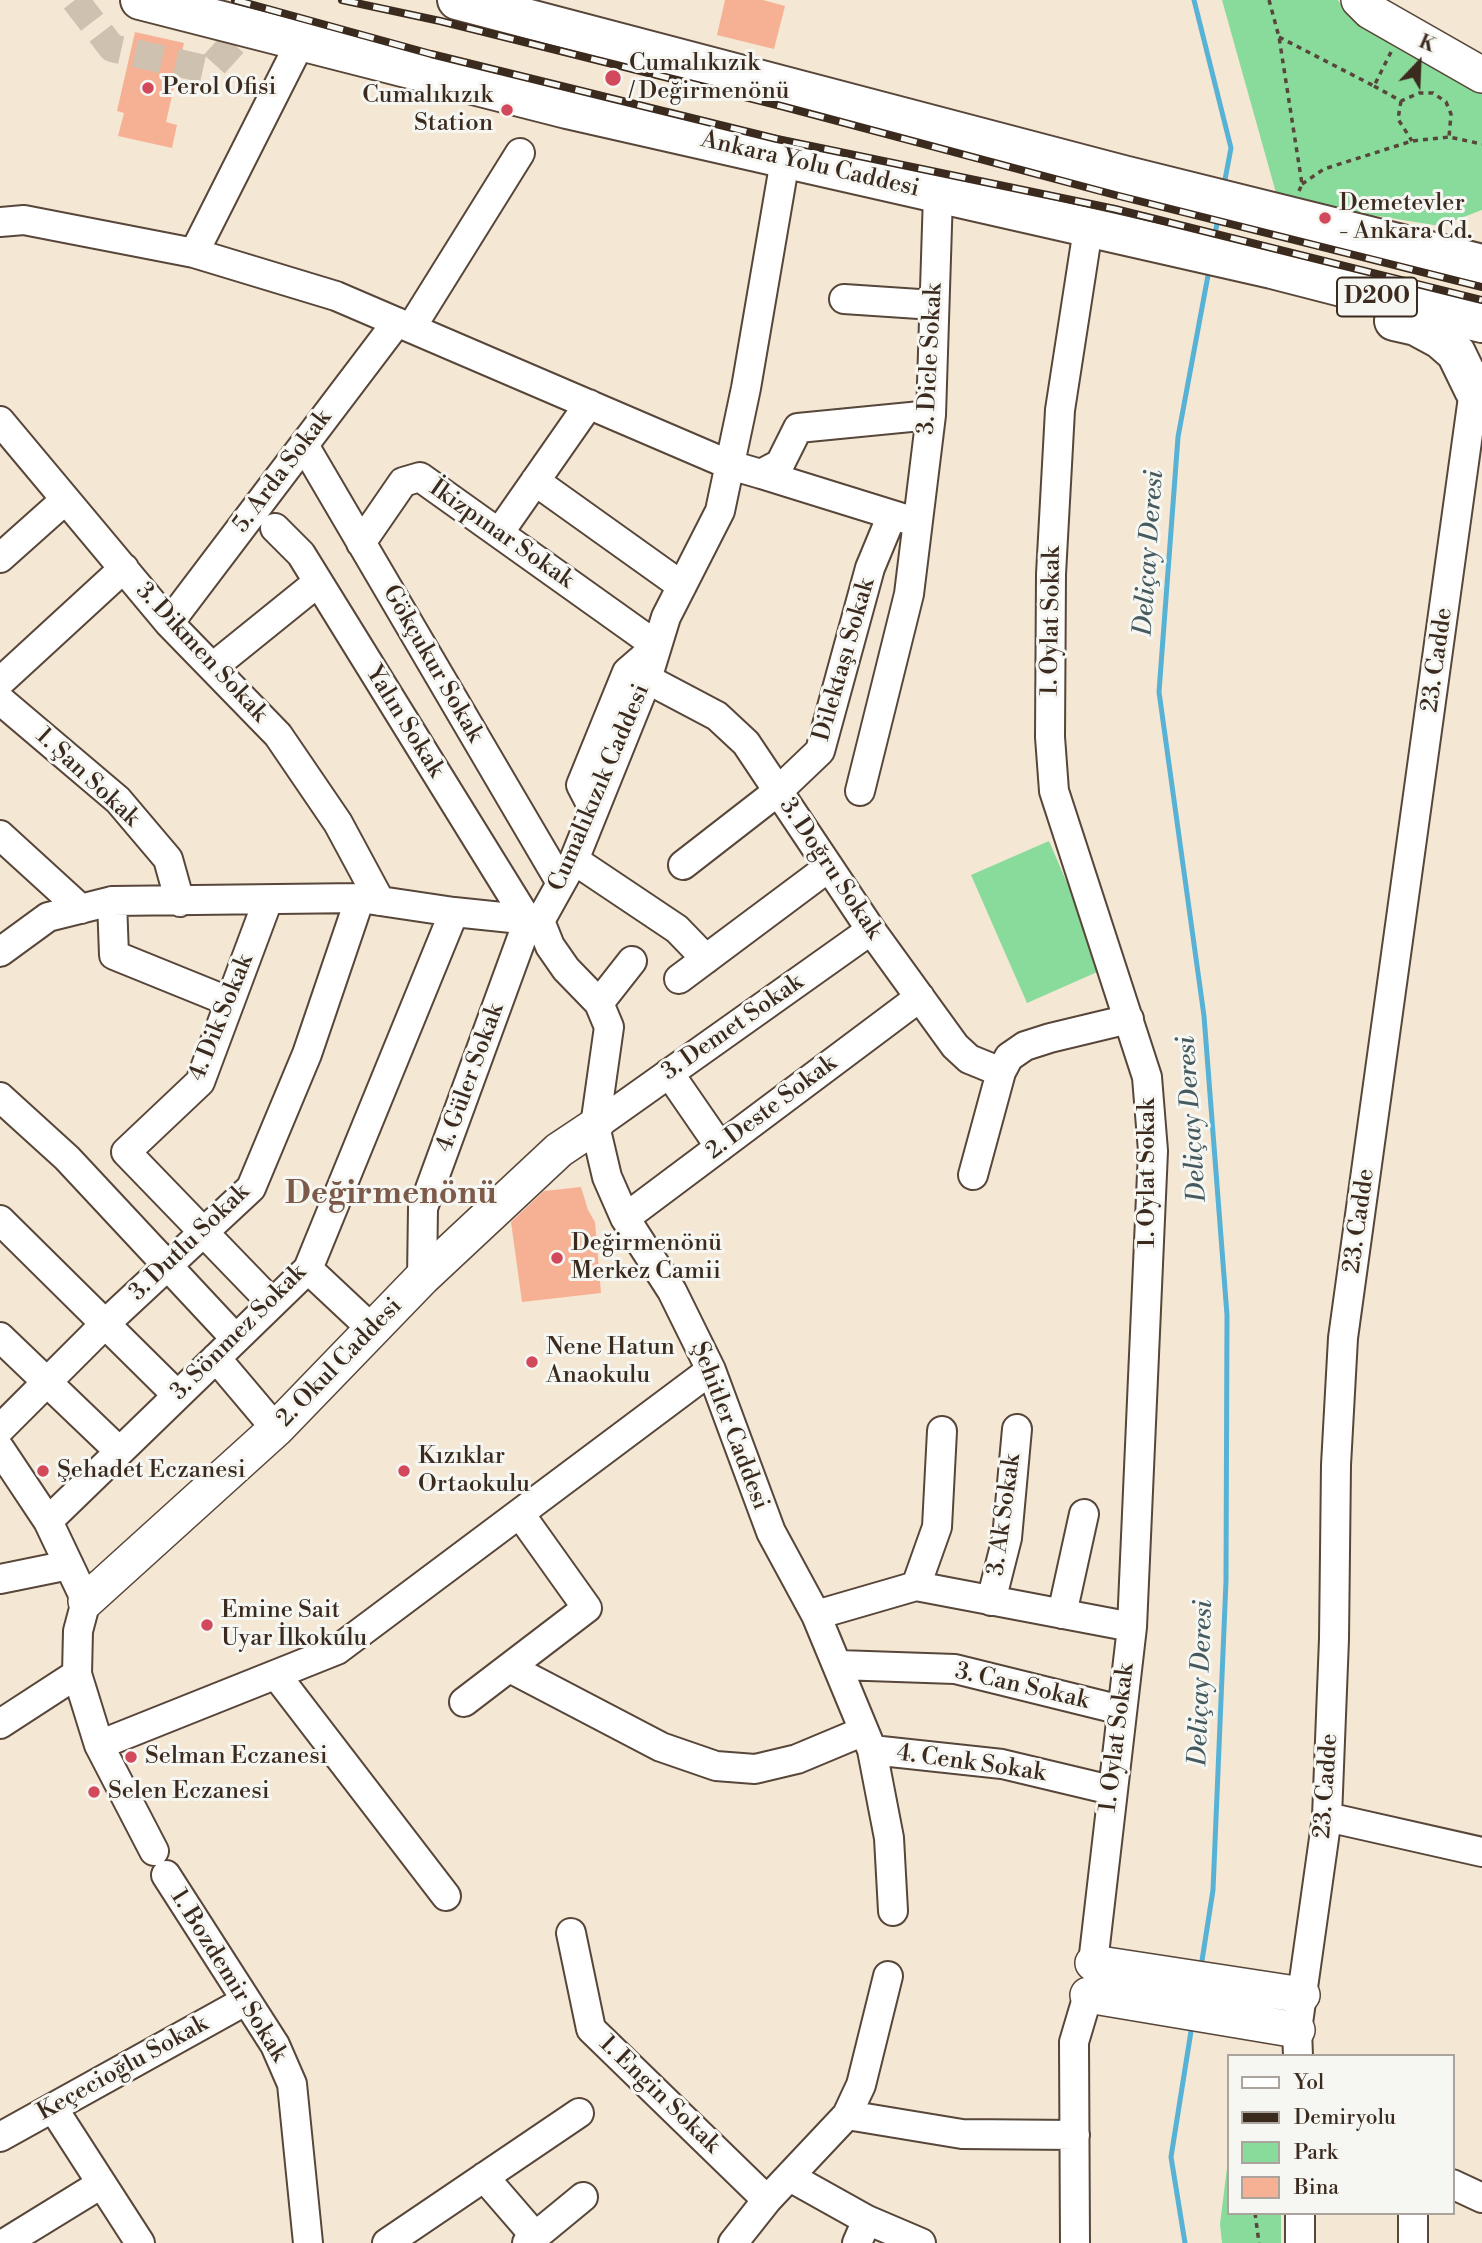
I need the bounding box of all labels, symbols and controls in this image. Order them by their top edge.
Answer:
north arrow [1384,28,1454,98]
text: K [1415,30,1439,58]
place label: Cumalıkızık / Değirmenönü [629,50,789,106]
marker: Cumalıkızık / Değirmenönü [603,68,623,88]
place label: Perol Ofisi [162,74,277,102]
marker: Perol Ofisi [140,80,156,96]
place label: Cumalıkızık Station [362,82,493,138]
marker: Cumalıkızık Station [499,102,515,118]
street label: Ankara Yolu Caddesi [698,126,922,204]
place label: Demetevler - Ankara Cd. [1339,190,1473,246]
marker: Demetevler - Ankara Cd. [1317,210,1333,226]
road number: D200 [1337,278,1417,316]
street label: 3. Dicle Sokak [913,283,949,435]
street label: 5. Arda Sokak [228,405,338,539]
water label: Deliçay Deresi [1129,469,1171,637]
street label: İkizpınar Sokak [423,474,579,596]
street label: 1. Oylat Sokak [1036,546,1068,696]
street label: Dilektaşı Sokak [808,575,882,745]
street label: 3. Dikmen Sokak [129,577,273,729]
street label: Gökçukur Sokak [375,580,489,748]
street label: 23. Cadde [1416,606,1460,714]
street label: Yalın Sokak [358,661,450,783]
street label: Cumalıkızık Caddesi [543,680,657,896]
street label: 1. Şan Sokak [29,723,145,833]
street label: 3. Doğru Sokak [772,793,888,945]
street label: 4. Dik Sokak [184,951,260,1085]
street label: 3. Demet Sokak [657,969,809,1087]
street label: 4. Güler Sokak [431,1000,511,1156]
water label: Deliçay Deresi [1172,1035,1214,1203]
street label: 2. Deste Sokak [701,1050,843,1166]
street label: 1. Oylat Sokak [1134,1098,1162,1248]
street label: 23. Cadde [1338,1167,1382,1275]
district label: Değirmenönü [285,1176,497,1214]
street label: 3. Dutlu Sokak [124,1179,256,1307]
place label: Değirmenönü Merkez Camii [571,1230,722,1286]
marker: Değirmenönü Merkez Camii [549,1250,565,1266]
street label: 3. Sönmez Sokak [165,1259,313,1407]
street label: 2. Okul Caddesi [271,1292,409,1434]
place label: Nene Hatun Anaokulu [546,1334,675,1390]
street label: Şehitler Caddesi [684,1338,774,1514]
marker: Nene Hatun Anaokulu [524,1354,540,1370]
place label: Kızıklar Ortaokulu [418,1443,530,1499]
street label: 3. Ak Sokak [982,1452,1028,1578]
place label: Şehadet Eczanesi [57,1457,246,1485]
marker: Şehadet Eczanesi [35,1463,51,1479]
marker: Kızıklar Ortaokulu [396,1463,412,1479]
place label: Emine Sait Uyar İlkokulu [221,1597,367,1653]
water label: Deliçay Deresi [1184,1599,1220,1767]
marker: Emine Sait Uyar İlkokulu [199,1617,215,1633]
street label: 3. Can Sokak [952,1658,1092,1716]
street label: 1. Oylat Sokak [1095,1662,1141,1814]
street label: 23. Cadde [1309,1732,1345,1840]
street label: 4. Cenk Sokak [895,1739,1047,1789]
place label: Selman Eczanesi [145,1743,328,1771]
marker: Selman Eczanesi [123,1749,139,1765]
place label: Selen Eczanesi [108,1778,270,1806]
marker: Selen Eczanesi [86,1784,102,1800]
street label: 1. Bozdemir Sokak [163,1884,293,2068]
street label: Keçecioğlu Sokak [33,2010,213,2128]
street label: 1. Engin Sokak [593,2030,725,2160]
legend [1226,2054,1454,2215]
text: Yol [1294,2070,1324,2096]
text: Demiryolu [1294,2105,1396,2131]
text: Park [1294,2140,1338,2166]
text: Bina [1294,2175,1339,2201]

